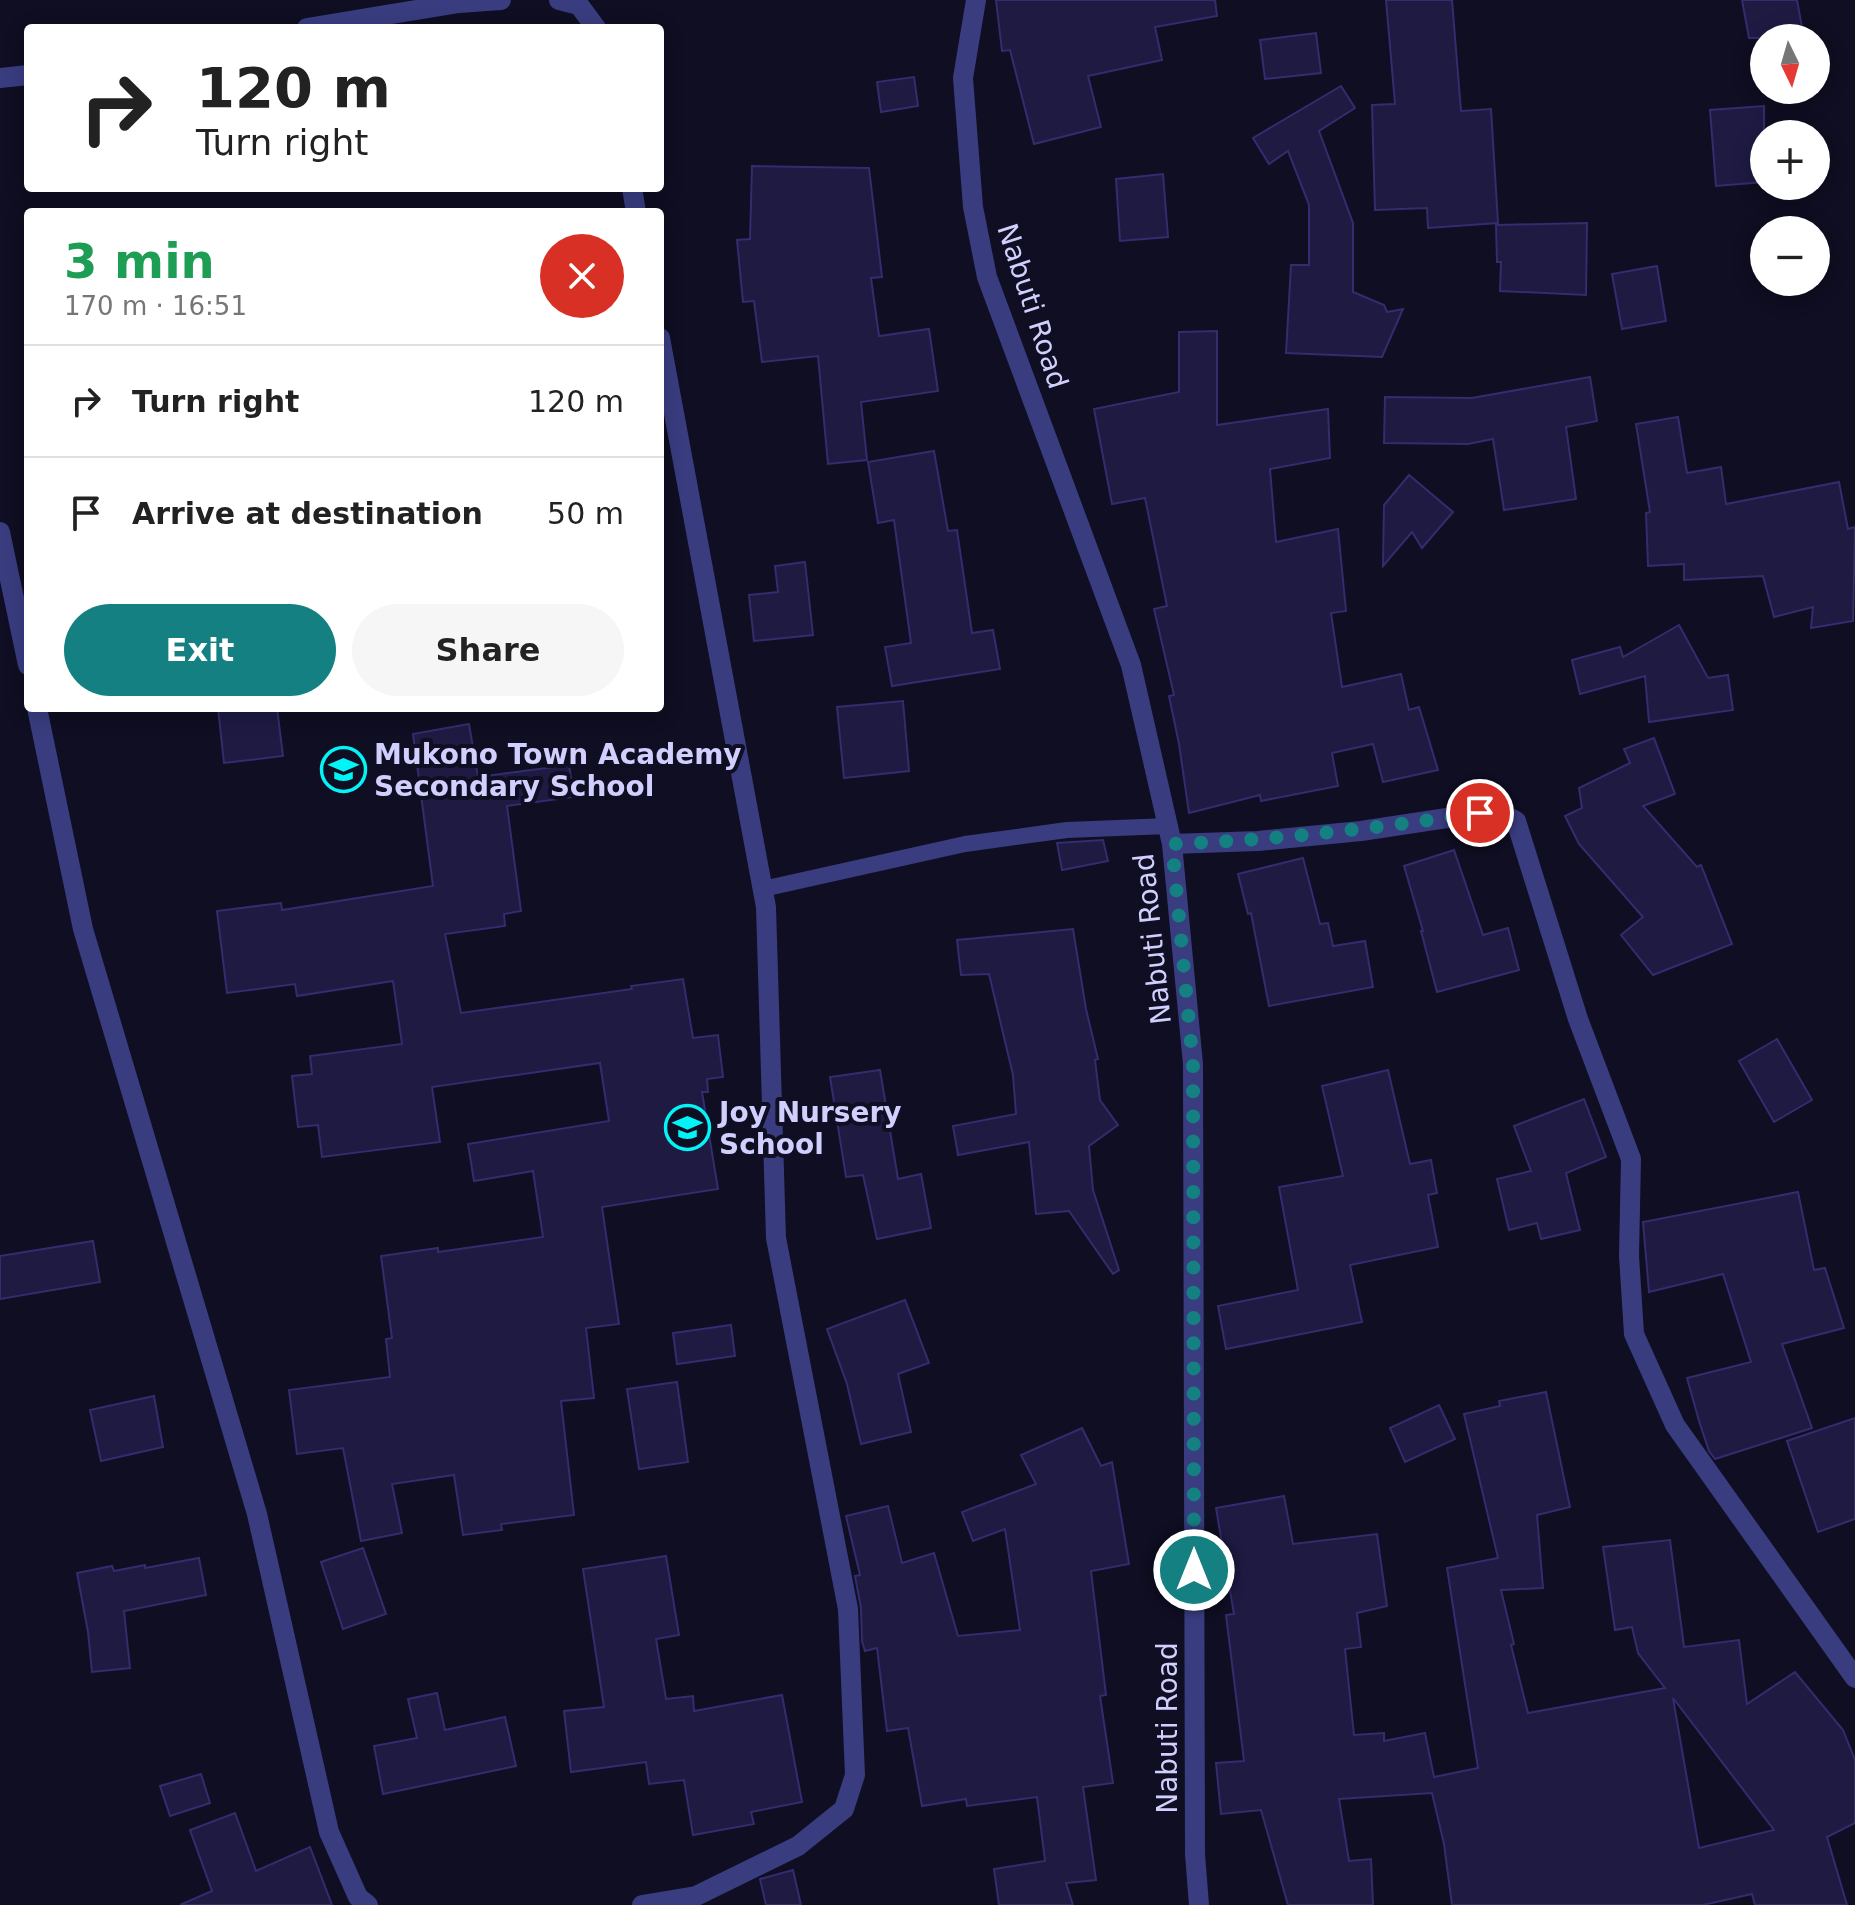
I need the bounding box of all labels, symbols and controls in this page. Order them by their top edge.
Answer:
north arrow [1750,24,1830,104]
map controls [1750,24,1830,296]
text: 120 m [196,55,391,120]
icon: right [64,56,168,160]
button: + [1750,120,1830,200]
text: Turn right [196,122,368,163]
button: − [1750,216,1830,296]
street label: Nabuti Road [990,219,1075,393]
text: 3 min [64,233,215,289]
button: close [540,234,624,318]
text: 170 m · 16:51 [64,291,247,321]
icon: right [64,379,108,423]
text: Turn right [132,384,299,419]
text: 120 m [528,384,624,419]
icon: arrive [64,491,108,535]
text: Arrive at destination [132,496,483,531]
text: 50 m [547,496,624,531]
button: Exit [64,604,336,696]
button: Share [352,604,624,696]
place label: Mukono Town Academy Secondary School [374,738,742,803]
school or university icon: Mukono Town Academy Secondary School [319,746,367,794]
pin [1446,779,1514,847]
icon: arrive [1458,791,1502,835]
street label: Nabuti Road [1127,852,1178,1026]
place label: Joy Nursery School [717,1096,902,1161]
school or university icon: Joy Nursery School [664,1104,712,1152]
position arrow [1152,1528,1236,1612]
street label: Nabuti Road [1151,1642,1184,1814]

